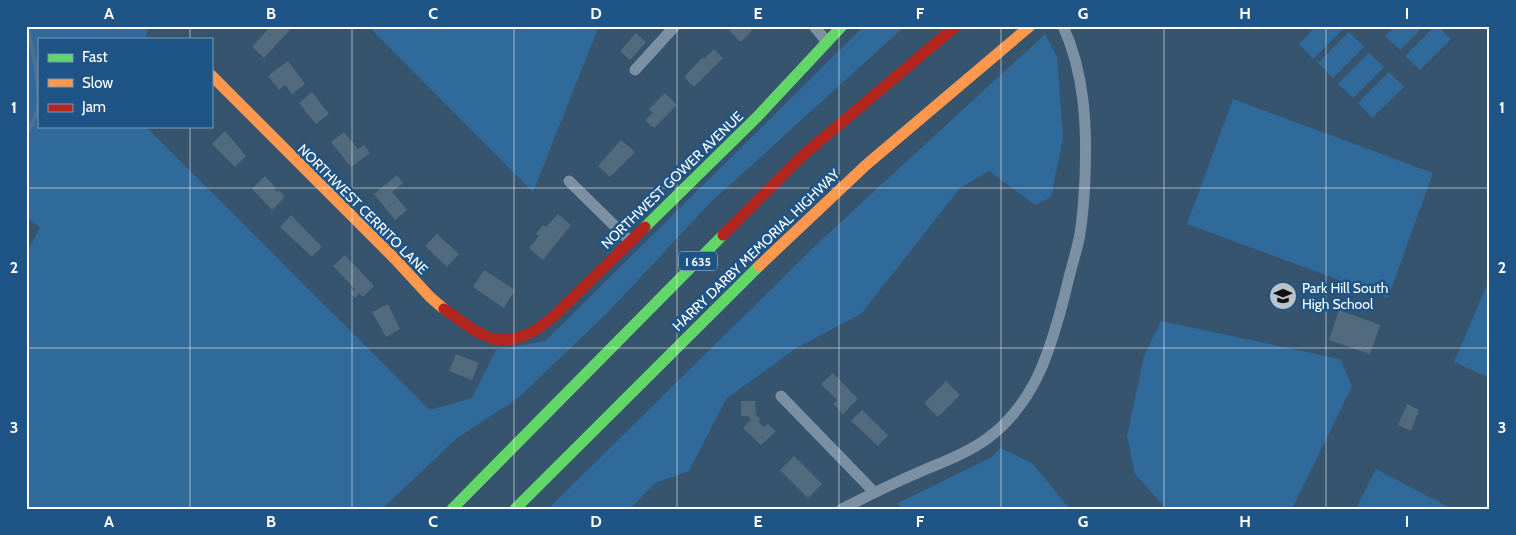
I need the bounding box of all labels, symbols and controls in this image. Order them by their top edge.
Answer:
text: A [104,4,114,23]
text: B [266,4,276,23]
text: C [428,4,438,23]
text: D [590,4,602,23]
text: E [753,4,763,23]
text: F [916,4,925,23]
text: G [1078,4,1088,23]
text: H [1239,4,1251,23]
text: I [1405,4,1409,23]
legend [38,38,212,128]
text: Fast [82,48,107,66]
text: Slow [82,74,113,92]
text: 1 [11,98,17,117]
text: Jam [81,98,106,116]
text: 1 [1499,98,1505,117]
street label: NORTHWEST GOWER AVENUE [597,107,747,253]
street label: NORTHWEST CERRITO LANE [294,140,432,278]
street label: HARRY DARBY MEMORIAL HIGHWAY [669,164,844,335]
road number: I 635 [679,252,717,270]
text: 2 [10,258,18,277]
text: 2 [1498,258,1506,277]
place label: Park Hill South High School [1302,279,1388,313]
school or university icon: Park Hill South High School [1268,281,1298,311]
text: 3 [10,418,18,437]
text: 3 [1498,418,1506,437]
text: A [104,512,114,531]
text: B [266,512,276,531]
text: C [428,512,438,531]
text: D [590,512,602,531]
text: E [753,512,763,531]
text: F [916,512,925,531]
text: G [1078,512,1088,531]
text: H [1239,512,1251,531]
text: I [1405,512,1409,531]

